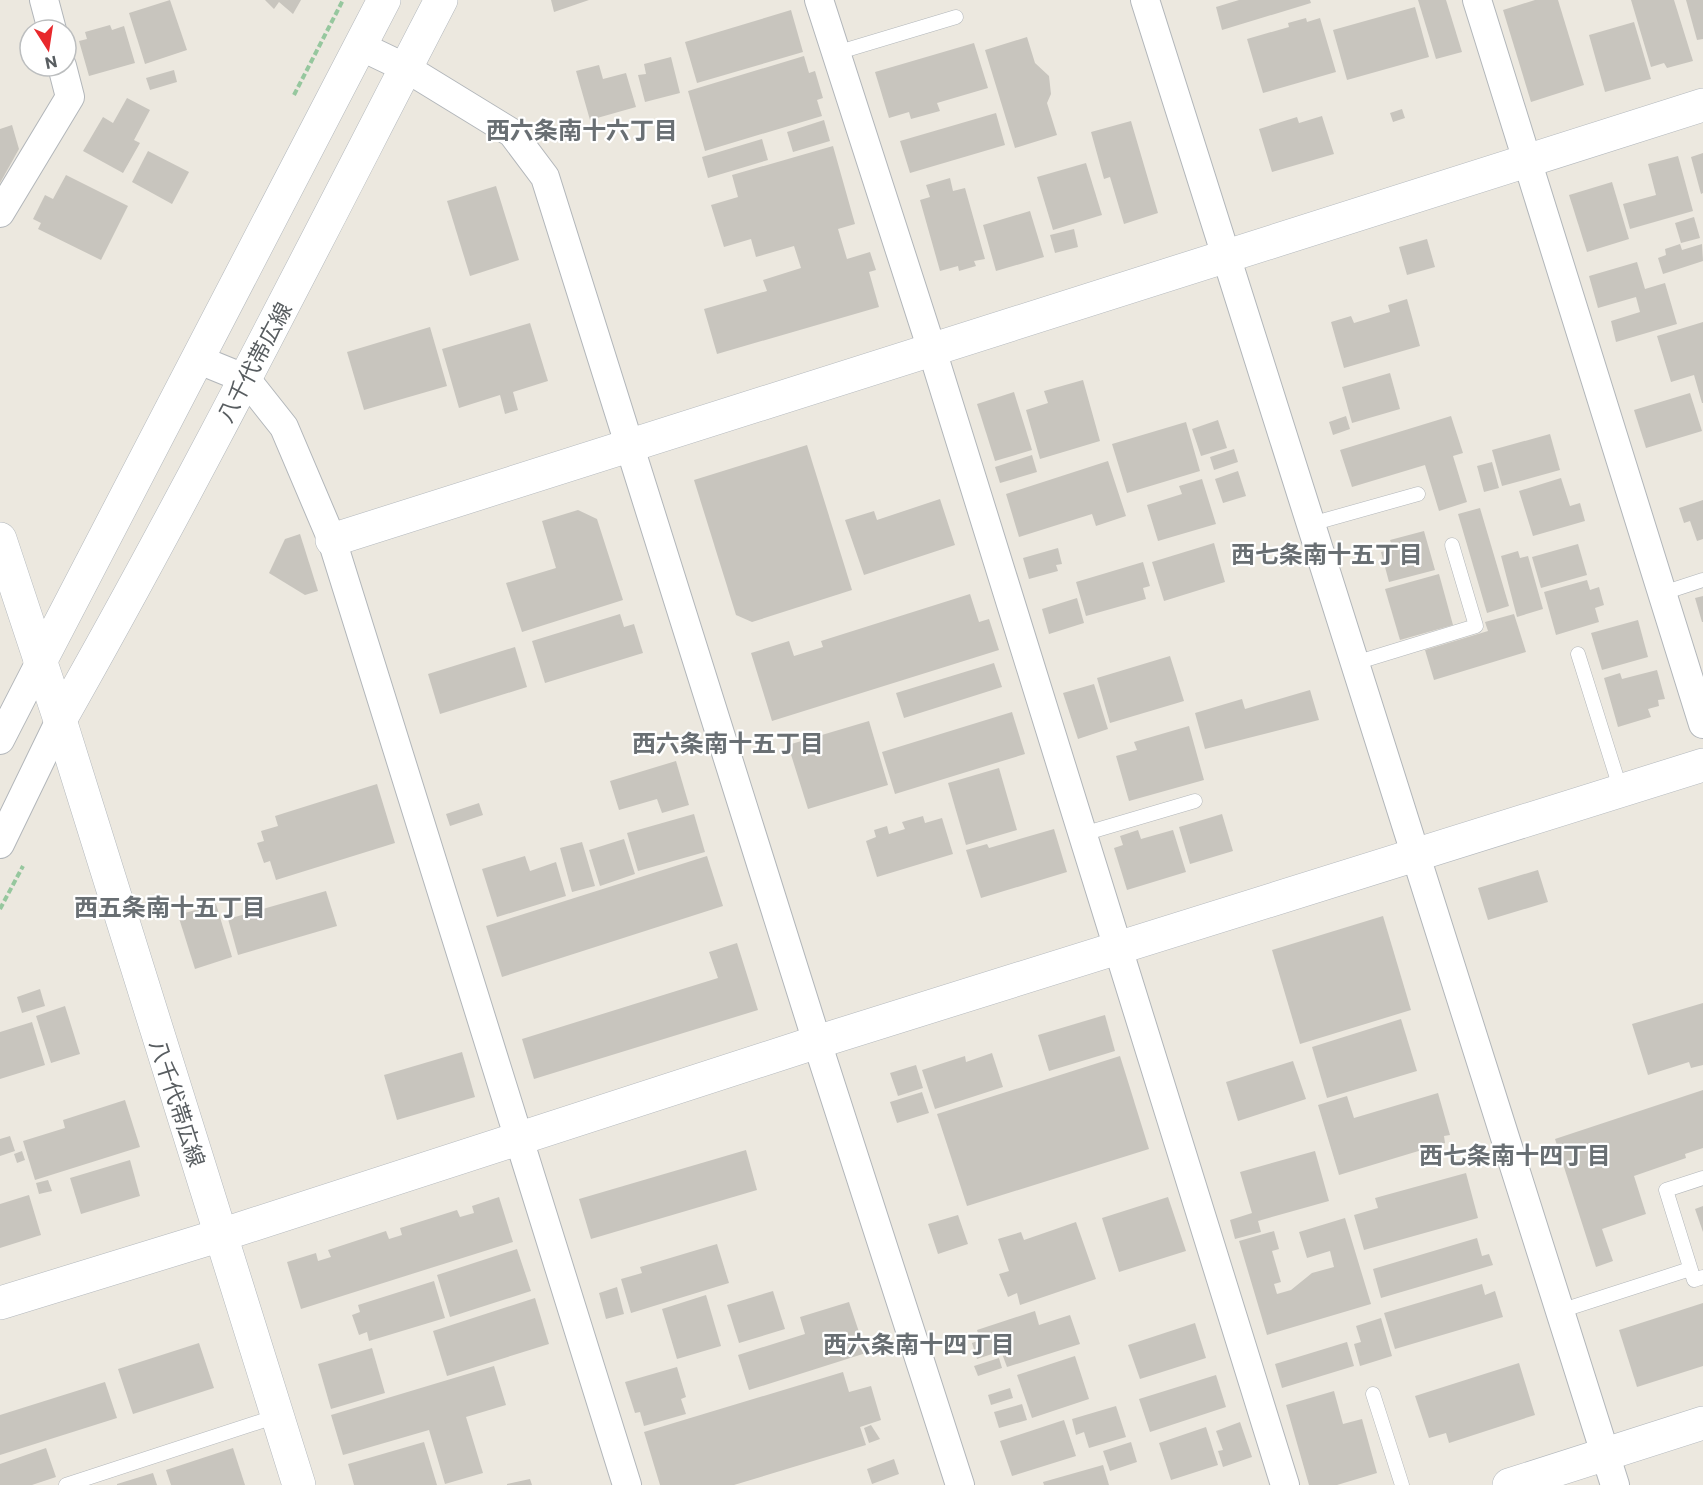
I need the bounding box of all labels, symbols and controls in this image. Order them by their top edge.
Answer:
north arrow [18,18,78,78]
text: N [43,53,59,74]
district label: 西六条南十六丁目 [486,115,678,144]
street label: 八千代帯広線 [211,297,297,427]
district label: 西七条南十五丁目 [1231,539,1423,568]
district label: 西六条南十五丁目 [632,728,824,757]
district label: 西五条南十五丁目 [74,892,266,921]
street label: 八千代帯広線 [145,1036,211,1170]
district label: 西七条南十四丁目 [1419,1140,1611,1169]
district label: 西六条南十四丁目 [823,1329,1015,1358]

